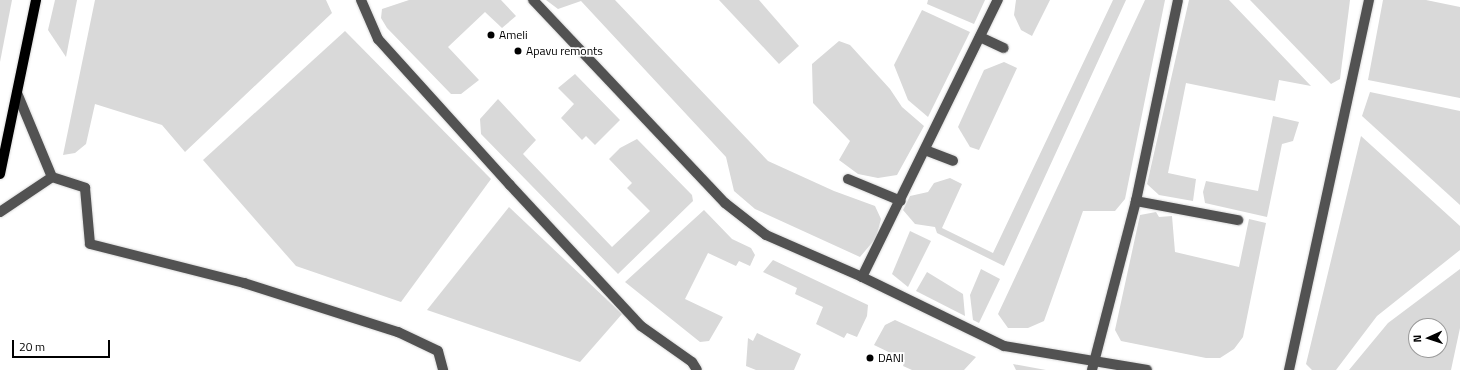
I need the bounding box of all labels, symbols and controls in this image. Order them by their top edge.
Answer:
place label: Ameli [499,28,528,42]
marker: Ameli [486,30,496,40]
place label: Apavu remonts [526,44,603,58]
marker: Apavu remonts [513,46,523,56]
north arrow [1408,318,1448,358]
scale bar [14,332,112,358]
text: N [1409,334,1425,343]
text: 20 m [19,337,45,356]
place label: DANI [878,351,904,365]
marker: DANI [865,353,875,363]

